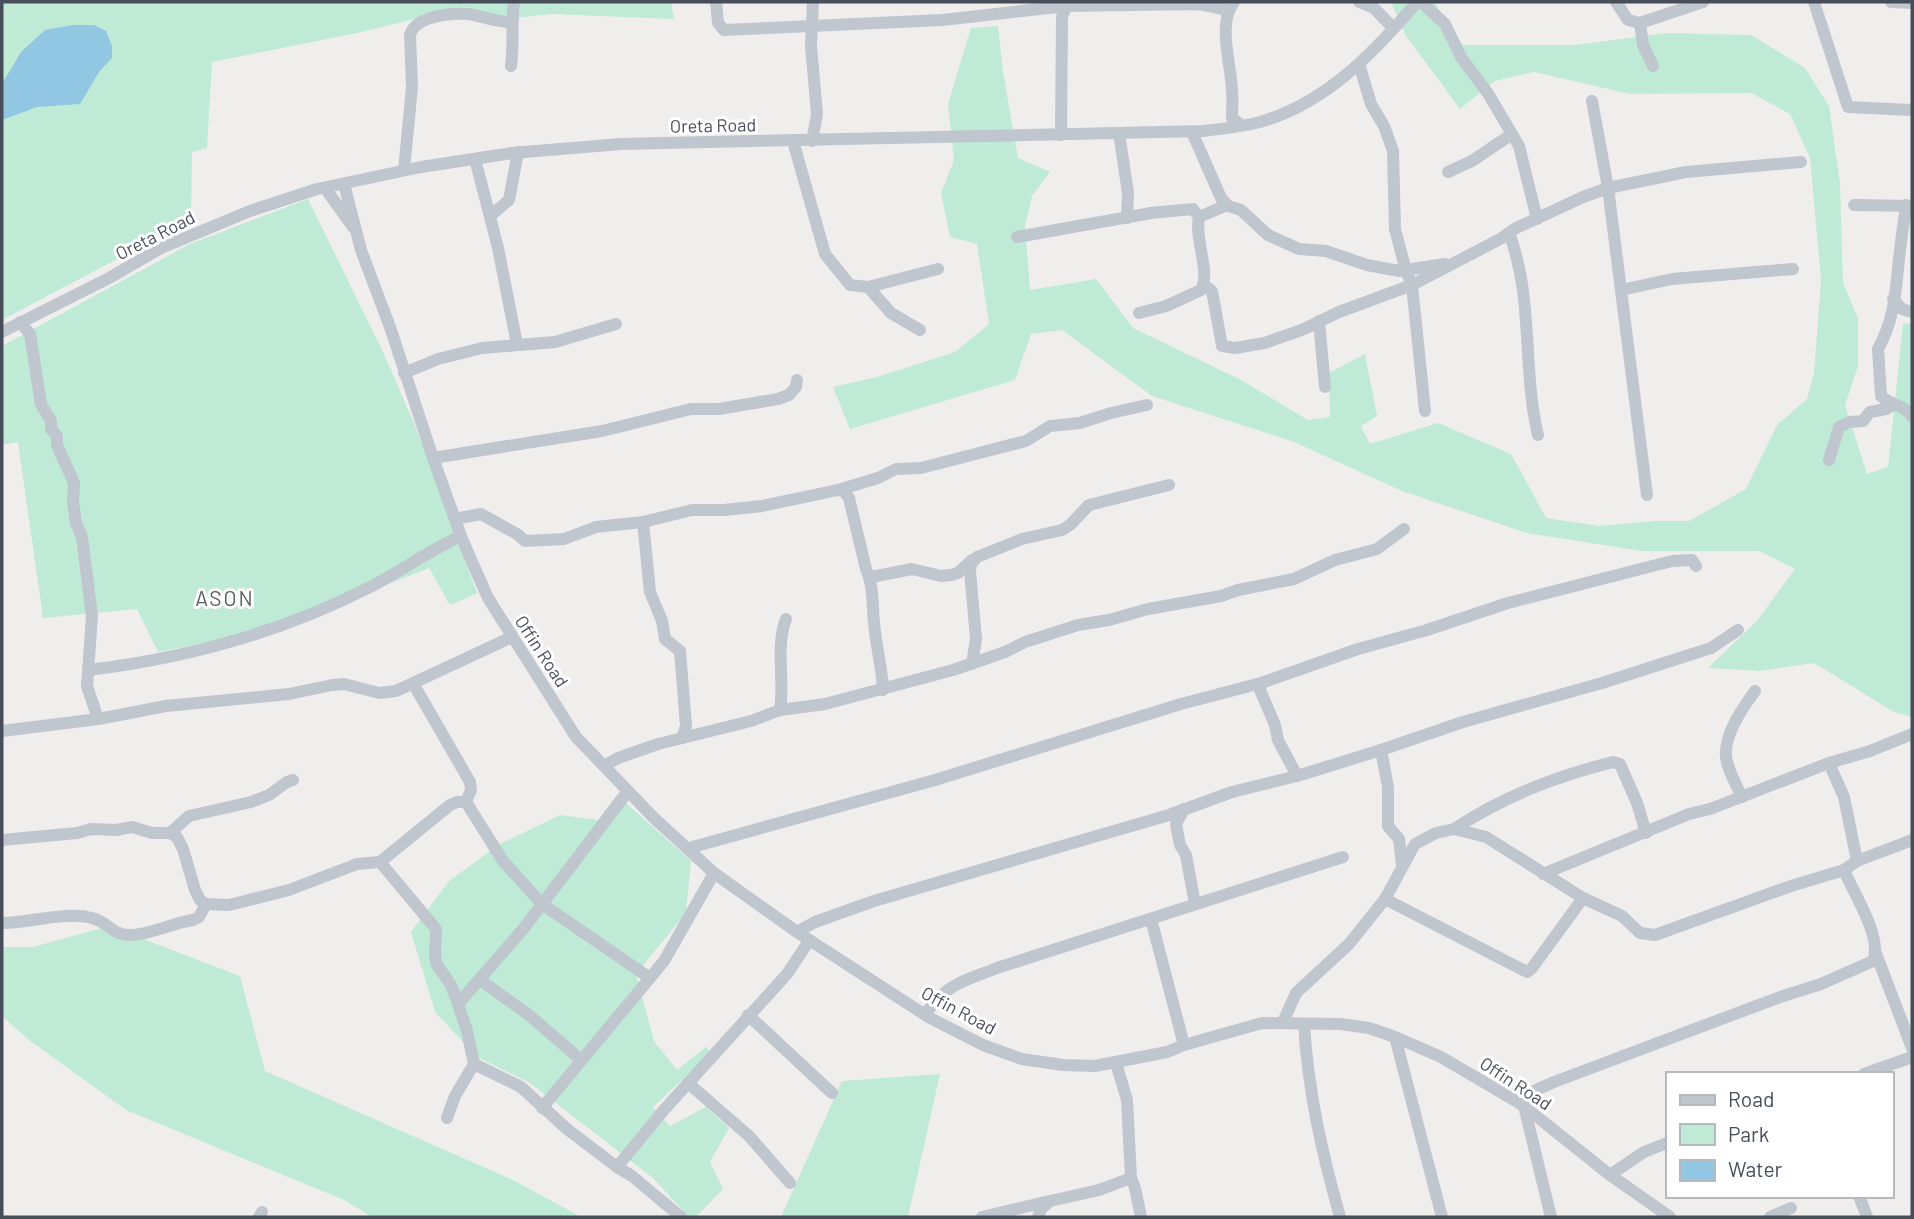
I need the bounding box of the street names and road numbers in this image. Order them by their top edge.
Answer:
street label: Oreta Road [670,113,756,137]
street label: Oreta Road [112,206,198,264]
street label: Offin Road [511,611,573,691]
street label: Offin Road [918,981,1000,1039]
street label: Offin Road [1476,1052,1556,1114]

